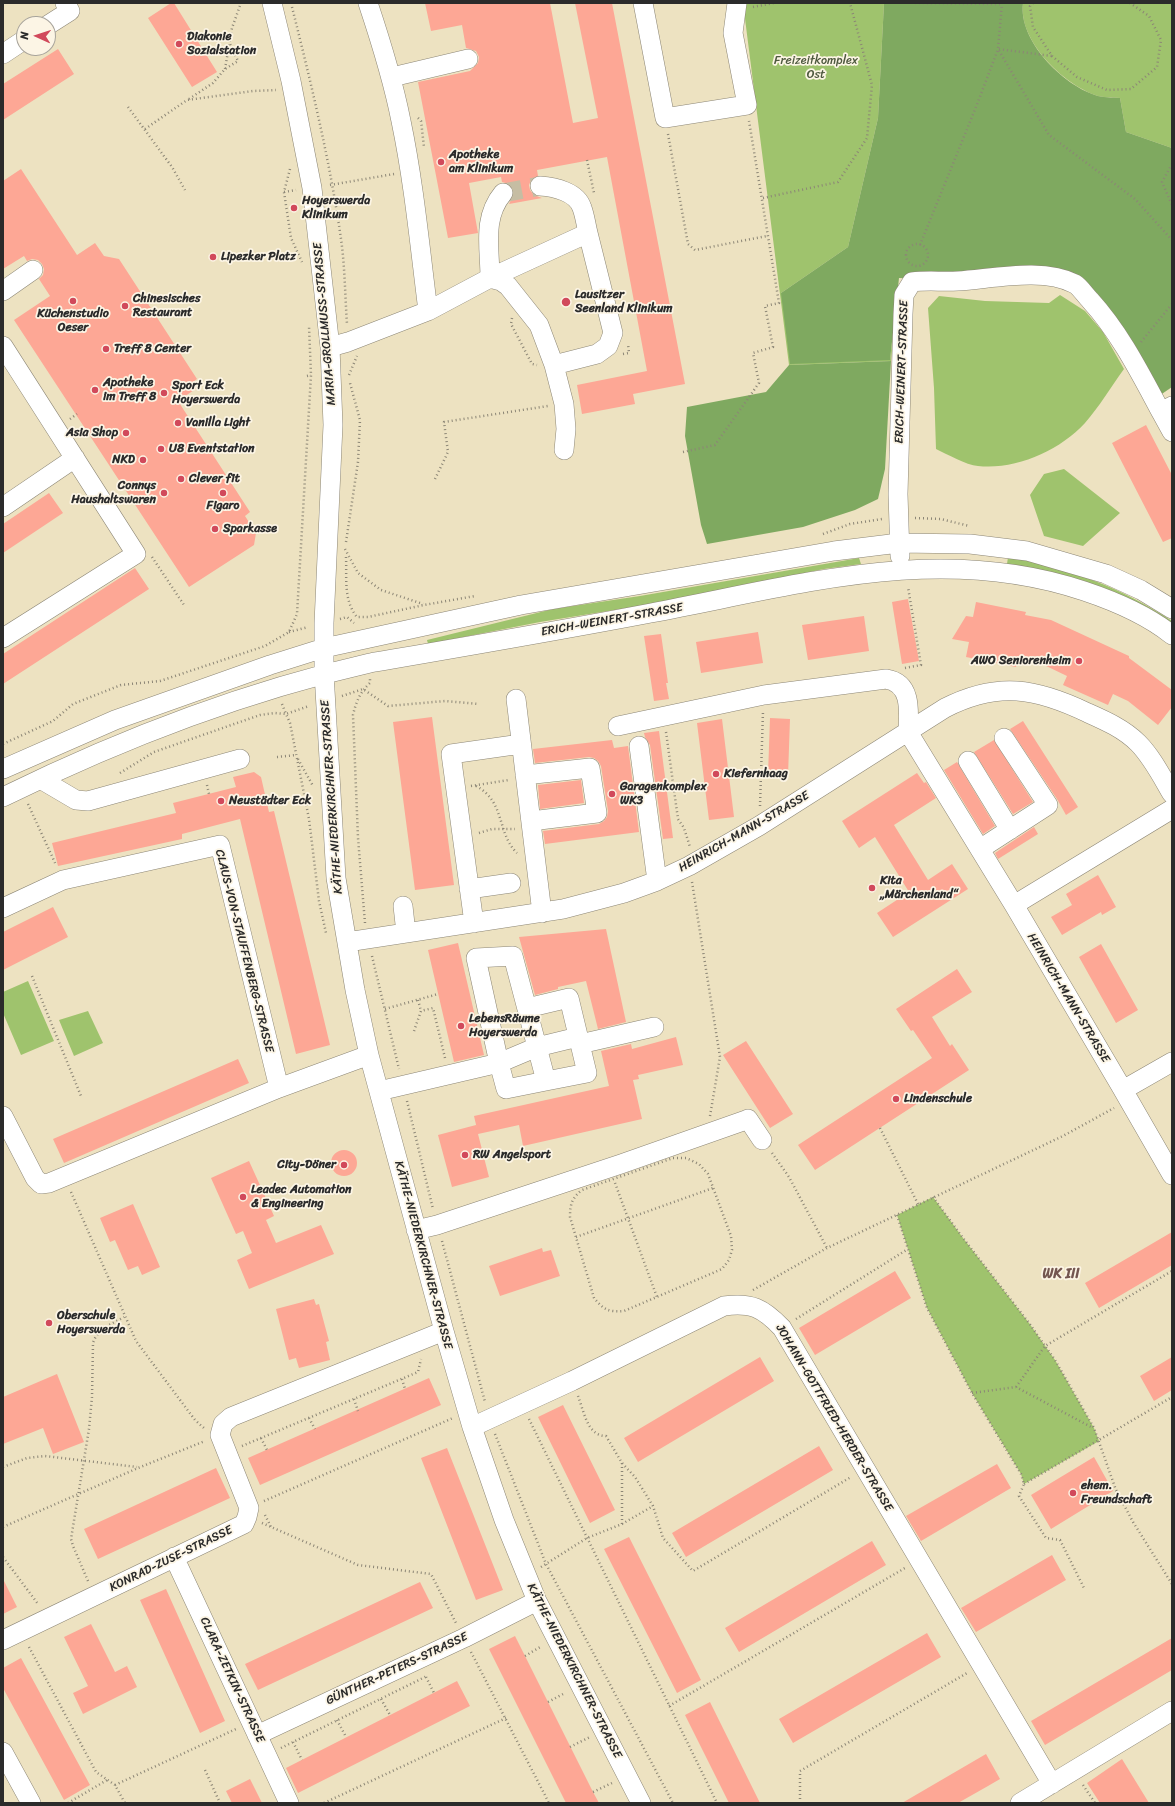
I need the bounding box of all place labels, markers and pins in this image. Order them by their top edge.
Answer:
place label: Diakonie Sozialstation [187,30,256,58]
marker: Diakonie Sozialstation [174,39,184,49]
place label: Apotheke am Klinikum [449,148,513,176]
marker: Apotheke am Klinikum [436,157,446,167]
place label: Hoyerswerda Klinikum [302,194,370,222]
marker: Hoyerswerda Klinikum [289,203,299,213]
place label: Lipezker Platz [221,250,296,264]
marker: Lipezker Platz [208,252,218,262]
place label: Lausitzer Seenland Klinikum [575,288,673,316]
place label: Chinesisches Restaurant [133,292,200,320]
marker: Küchenstudio Oeser [68,296,78,306]
marker: Lausitzer Seenland Klinikum [560,296,572,308]
marker: Chinesisches Restaurant [120,301,130,311]
place label: Küchenstudio Oeser [37,307,109,335]
place label: Treff 8 Center [114,342,191,356]
marker: Treff 8 Center [101,344,111,354]
place label: Apotheke im Treff 8 [103,376,156,404]
place label: Sport Eck Hoyerswerda [172,379,240,407]
marker: Apotheke im Treff 8 [90,385,100,395]
marker: Sport Eck Hoyerswerda [159,388,169,398]
place label: Vanilla Light [186,416,250,430]
marker: Vanilla Light [173,418,183,428]
place label: Asia Shop [66,426,118,440]
marker: Asia Shop [121,428,131,438]
place label: U8 Eventstation [169,442,255,456]
marker: U8 Eventstation [156,444,166,454]
place label: NKD [112,453,135,467]
marker: NKD [138,455,148,465]
place label: Clever fit [189,472,240,486]
marker: Clever fit [176,474,186,484]
place label: Connys Haushaltswaren [71,479,156,507]
marker: Connys Haushaltswaren [159,488,169,498]
marker: Figaro [218,488,228,498]
place label: Figaro [207,499,239,513]
place label: Sparkasse [223,522,277,536]
marker: Sparkasse [210,524,220,534]
place label: AWO Seniorenheim [971,654,1071,668]
marker: AWO Seniorenheim [1074,656,1084,666]
place label: Kiefernhaag [724,767,788,781]
marker: Kiefernhaag [711,769,721,779]
place label: Garagenkomplex WK3 [620,780,707,808]
marker: Garagenkomplex WK3 [607,789,617,799]
place label: Neustädter Eck [229,794,311,808]
marker: Neustädter Eck [216,796,226,806]
place label: Kita „Märchenland“ [880,874,957,902]
marker: Kita „Märchenland“ [867,883,877,893]
place label: LebensRäume Hoyerswerda [469,1012,540,1040]
marker: LebensRäume Hoyerswerda [456,1021,466,1031]
place label: Lindenschule [904,1092,972,1106]
marker: Lindenschule [891,1094,901,1104]
place label: RW Angelsport [473,1148,551,1162]
marker: RW Angelsport [460,1150,470,1160]
place label: City-Döner [277,1158,336,1172]
marker: City-Döner [339,1160,349,1170]
place label: Leadec Automation & Engineering [251,1183,352,1211]
marker: Leadec Automation & Engineering [238,1192,248,1202]
place label: Oberschule Hoyerswerda [57,1309,125,1337]
marker: Oberschule Hoyerswerda [44,1318,54,1328]
place label: ehem. Freundschaft [1081,1479,1152,1507]
marker: ehem. Freundschaft [1068,1488,1078,1498]

